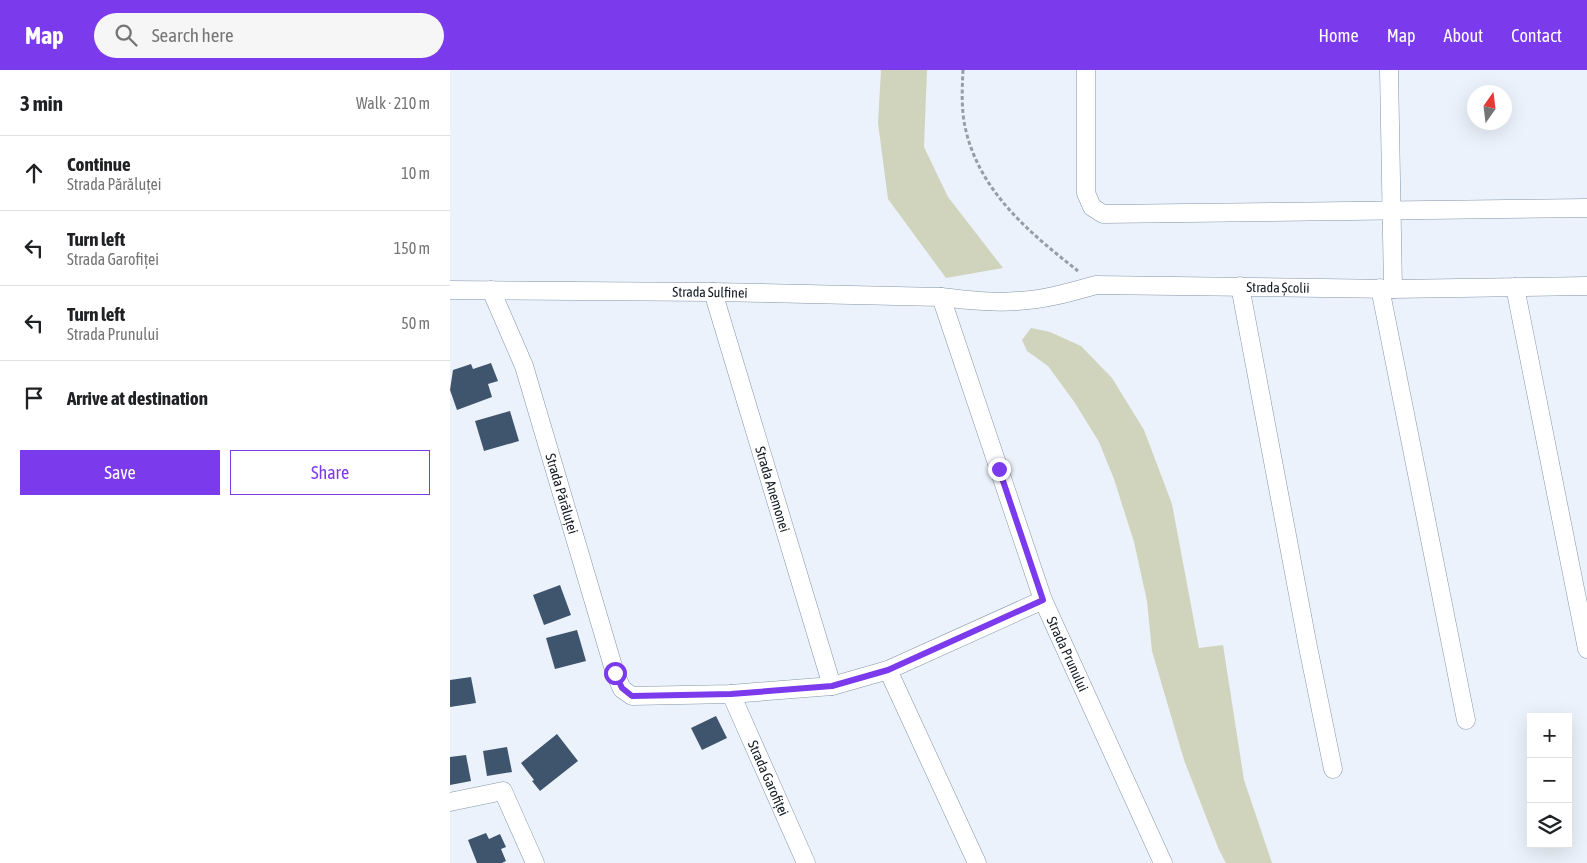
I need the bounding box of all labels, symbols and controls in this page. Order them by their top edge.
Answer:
search box [94,13,444,58]
icon: search [112,21,140,49]
text: Map [25,22,64,49]
text: Search here [152,24,234,46]
text: Home [1319,25,1359,46]
text: Map [1387,25,1416,46]
text: About [1444,25,1483,46]
text: Contact [1511,25,1562,46]
north arrow [1467,85,1512,130]
text: 3 min [20,91,63,115]
text: Walk · 210 m [356,94,430,112]
text: Continue [67,153,131,175]
icon: ahead [20,159,48,187]
text: 10 m [401,164,430,182]
text: Strada Părăluței [67,175,162,193]
text: Turn left [67,228,125,250]
icon: left [20,234,48,262]
text: 150 m [394,239,430,257]
text: Strada Garofiței [67,250,159,268]
street label: Strada Școlii [1246,279,1310,296]
street label: Strada Sulfinei [672,284,748,301]
text: Turn left [67,303,125,325]
icon: left [20,309,48,337]
text: 50 m [401,314,430,332]
text: Strada Prunului [67,325,159,343]
icon: arrive [20,384,48,412]
text: Arrive at destination [67,387,208,409]
street label: Strada Anemonei [752,445,793,534]
button: Save [20,450,220,495]
button: Share [230,450,430,495]
street label: Strada Părăluței [542,452,581,536]
route end [988,458,1011,481]
street label: Strada Prunului [1044,614,1092,694]
route start [604,662,627,685]
map controls [1527,713,1572,848]
button: + [1527,713,1572,758]
street label: Strada Garofiței [745,738,792,818]
button: − [1527,758,1572,803]
button: layers [1527,803,1572,848]

